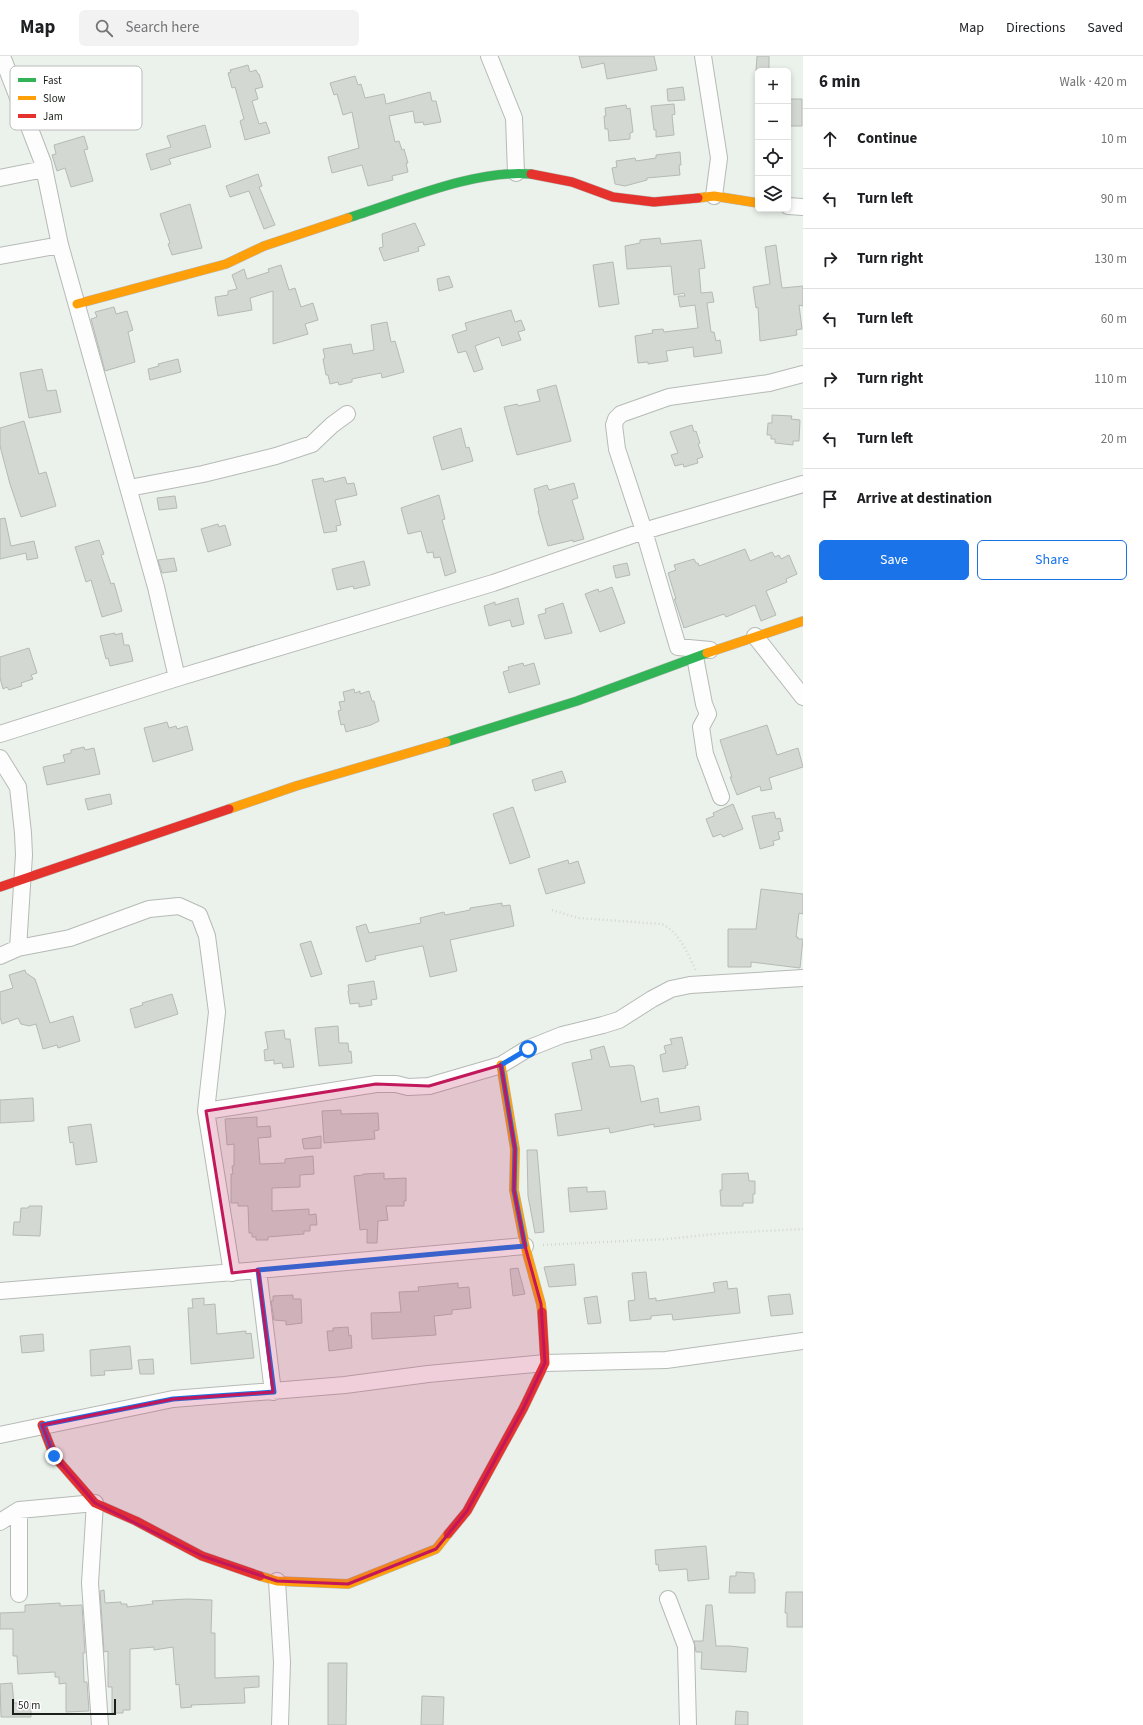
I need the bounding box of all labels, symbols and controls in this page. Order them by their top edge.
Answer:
search box [79,10,359,46]
text: Map [20,14,55,41]
icon: search [93,17,115,39]
text: Search here [125,17,199,38]
text: Map [959,18,984,38]
text: Directions [1006,18,1065,38]
text: Saved [1087,18,1123,38]
legend [10,66,142,130]
map controls [755,68,791,212]
button: + [755,68,791,104]
text: 6 min [819,70,860,94]
text: Fast [43,73,62,88]
text: Walk · 420 m [1059,73,1127,91]
text: Slow [43,91,66,106]
button: − [755,104,791,140]
text: Jam [43,109,63,124]
icon: ahead [819,128,841,150]
text: Continue [857,128,917,149]
text: 10 m [1101,130,1127,148]
button: locate [755,140,791,176]
button: layers [755,176,791,212]
icon: left [819,188,841,210]
text: Turn left [857,188,913,209]
text: 90 m [1101,190,1127,208]
icon: right [819,248,841,270]
text: Turn right [857,248,923,269]
text: 130 m [1094,250,1127,268]
icon: left [819,308,841,330]
text: Turn left [857,308,913,329]
text: 60 m [1101,310,1127,328]
icon: right [819,368,841,390]
text: Turn right [857,368,923,389]
text: 110 m [1094,370,1127,388]
icon: left [819,428,841,450]
text: Turn left [857,428,913,449]
text: 20 m [1101,430,1127,448]
icon: arrive [819,488,841,510]
text: Arrive at destination [857,488,992,509]
button: Save [819,540,969,580]
button: Share [977,540,1127,580]
route start [519,1040,537,1058]
route end [45,1447,63,1465]
scale bar [12,1697,116,1716]
text: 50 m [18,1698,40,1713]

